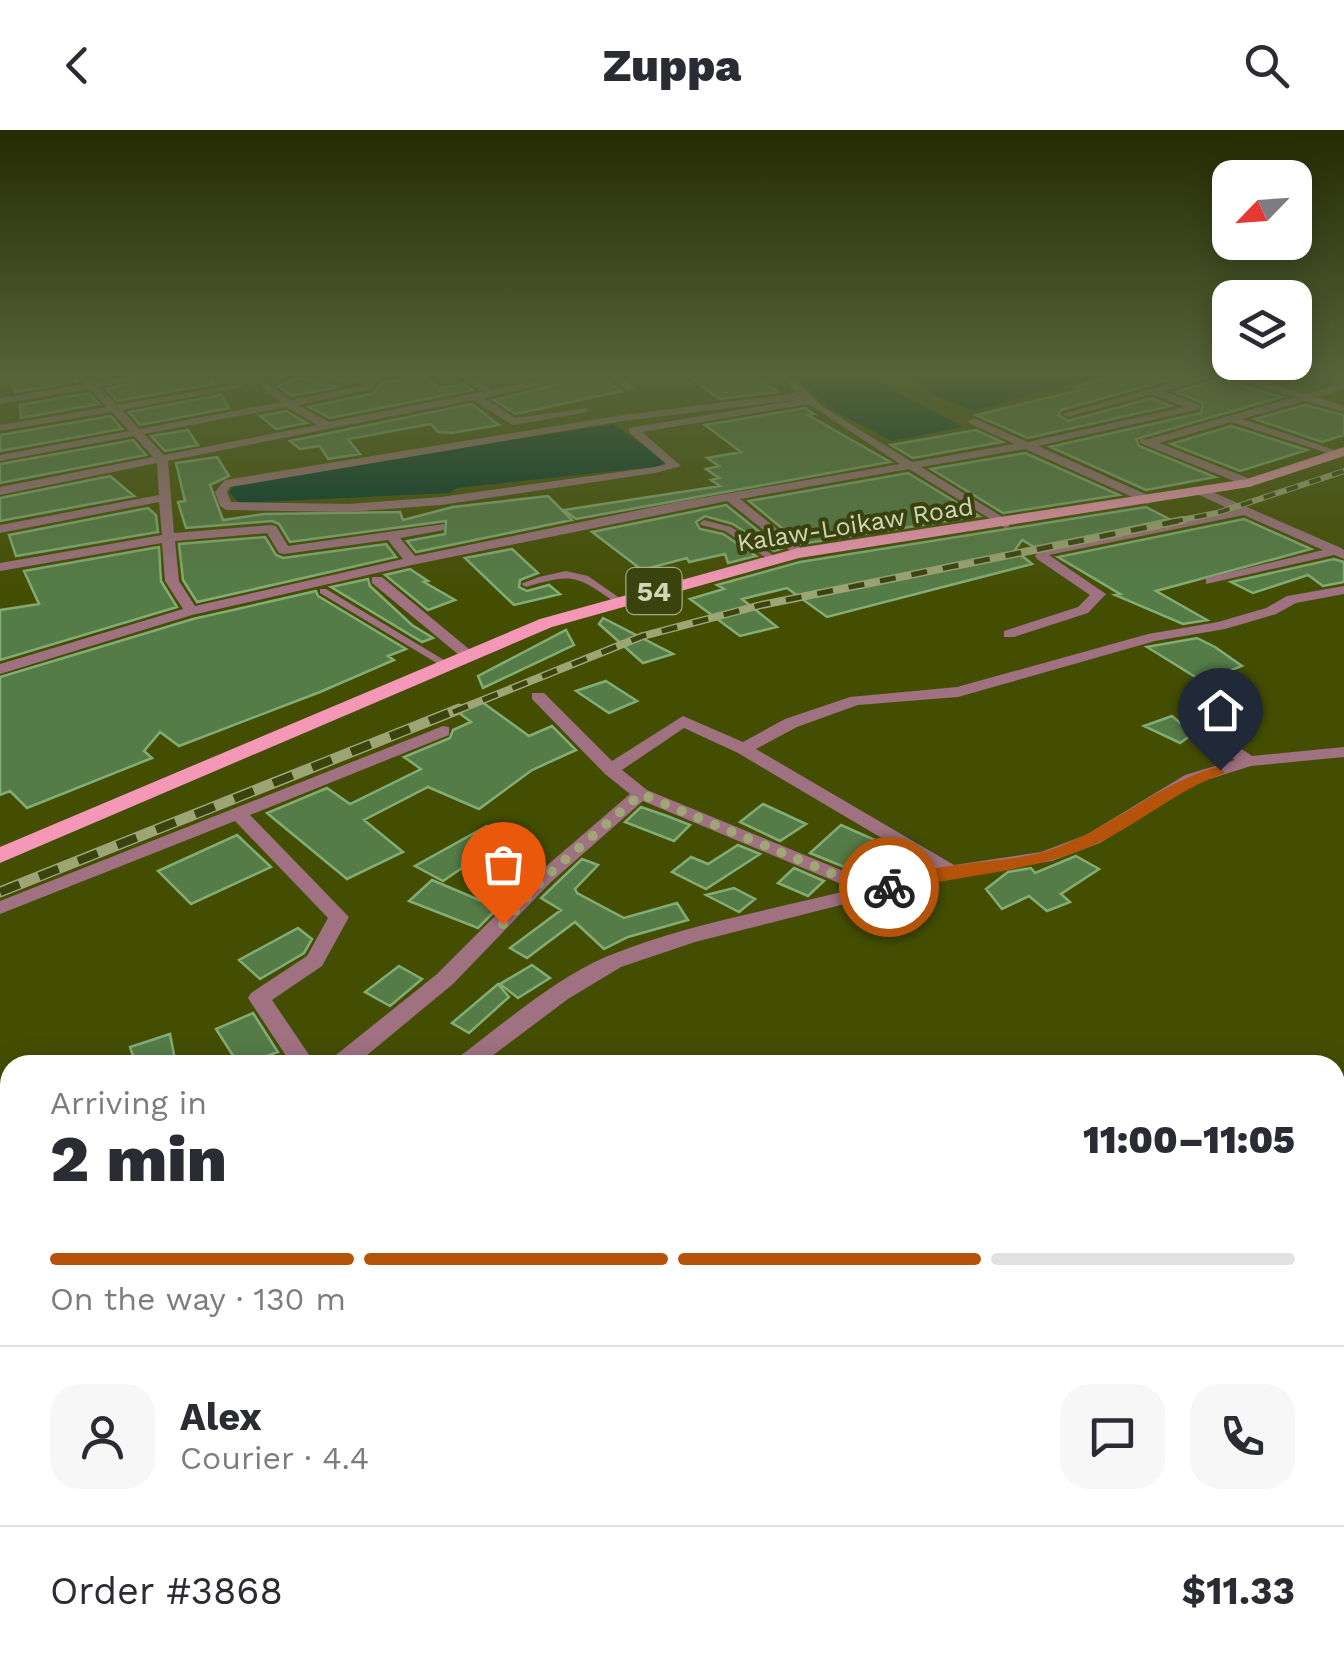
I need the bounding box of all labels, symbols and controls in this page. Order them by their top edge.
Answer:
icon: back [50,38,105,93]
icon: search [1239,38,1294,93]
text: Zuppa [603,39,741,92]
north arrow [1212,160,1312,260]
map controls [1212,160,1312,380]
button: layers [1212,280,1312,380]
street label: Kalaw-Loikaw Road [735,491,975,558]
road number: 54 [626,568,682,614]
pin [1178,668,1263,771]
icon: home [1193,683,1248,738]
pin [461,822,546,925]
icon: bag [476,837,531,892]
courier [839,837,939,937]
icon: bike [862,860,917,915]
text: Arriving in [50,1084,207,1122]
text: 11:00–11:05 [1083,1118,1295,1162]
text: 2 min [50,1121,227,1197]
text: On the way · 130 m [50,1280,346,1318]
button: person [50,1384,155,1489]
button: chat [1060,1384,1165,1489]
button: phone [1190,1384,1295,1489]
text: Alex [180,1395,262,1439]
text: Courier · 4.4 [180,1439,369,1477]
text: Order #3868 [50,1569,283,1613]
text: $11.33 [1182,1569,1295,1613]

